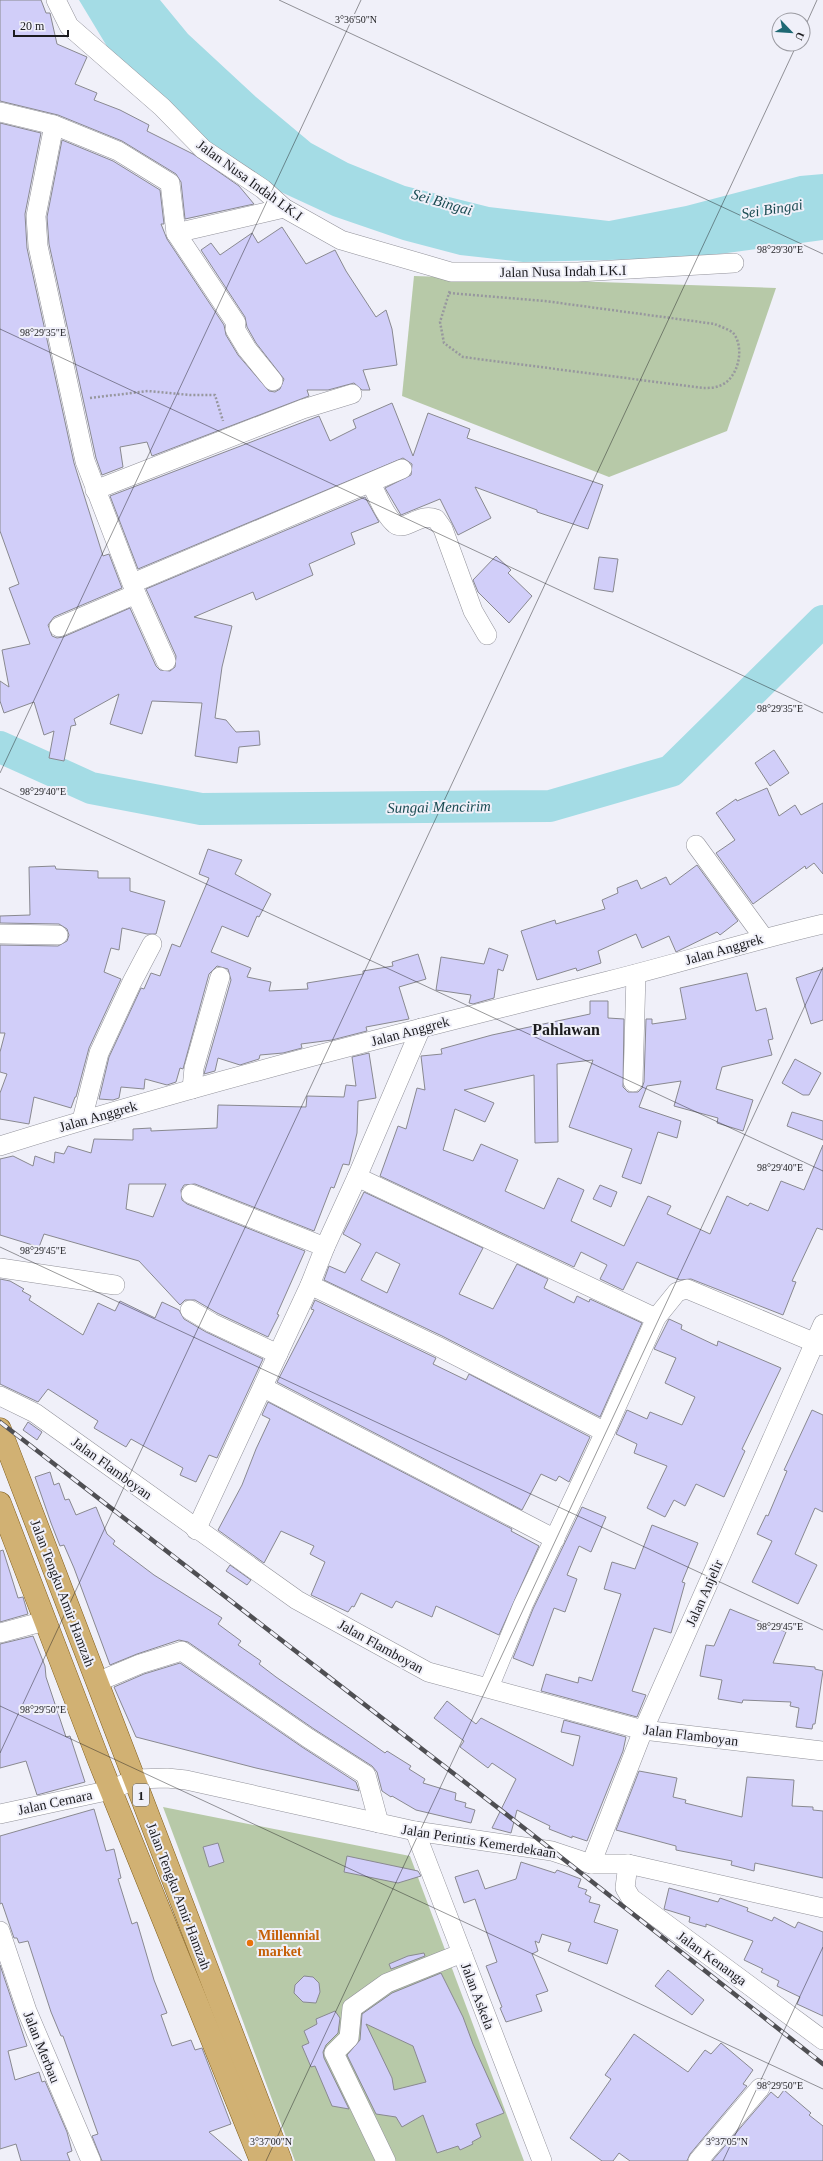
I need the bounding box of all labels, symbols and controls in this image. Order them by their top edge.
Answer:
scale bar [14,12,68,38]
north arrow [771,12,811,52]
text: 3°36'50"N [335,14,377,25]
text: 20 m [20,19,45,33]
text: U [793,30,807,42]
street label: Jalan Nusa Indah LK.I [194,137,306,224]
water label: Sei Bingai [410,186,474,218]
water label: Sei Bingai [740,196,804,222]
text: 98°29'30"E [757,244,803,255]
street label: Jalan Nusa Indah LK.I [500,263,627,280]
text: 98°29'35"E [20,327,66,338]
text: 98°29'35"E [757,703,803,714]
text: 98°29'40"E [20,786,66,797]
water label: Sungai Mencirim [387,798,491,816]
street label: Jalan Anggrek [683,931,765,968]
street label: Jalan Anggrek [369,1014,451,1049]
district label: Pahlawan [532,1021,600,1038]
street label: Jalan Anggrek [57,1098,139,1135]
text: 98°29'40"E [757,1162,803,1173]
text: 98°29'45"E [20,1245,66,1256]
street label: Jalan Flamboyan [69,1434,155,1502]
street label: Jalan Tengku Amir Hamzah [28,1518,98,1669]
street label: Jalan Anjelir [683,1557,726,1629]
street label: Jalan Flamboyan [335,1617,426,1676]
text: 98°29'45"E [757,1621,803,1632]
text: 98°29'50"E [20,1704,66,1715]
street label: Jalan Flamboyan [643,1722,739,1749]
road number: 1 [133,1784,149,1806]
street label: Jalan Cemara [16,1787,95,1818]
street label: Jalan Tengku Amir Hamzah [144,1821,214,1972]
street label: Jalan Perintis Kemerdekaan [401,1822,557,1861]
place label: Millennial market [258,1928,320,1959]
street label: Jalan Kenanga [674,1928,750,1989]
marker: Millennial market [245,1938,255,1948]
street label: Jalan Askela [458,1961,497,2032]
street label: Jalan Merbau [20,2009,63,2085]
text: 98°29'50"E [757,2080,803,2091]
text: 3°37'00"N [250,2136,292,2147]
text: 3°37'05"N [706,2136,748,2147]

